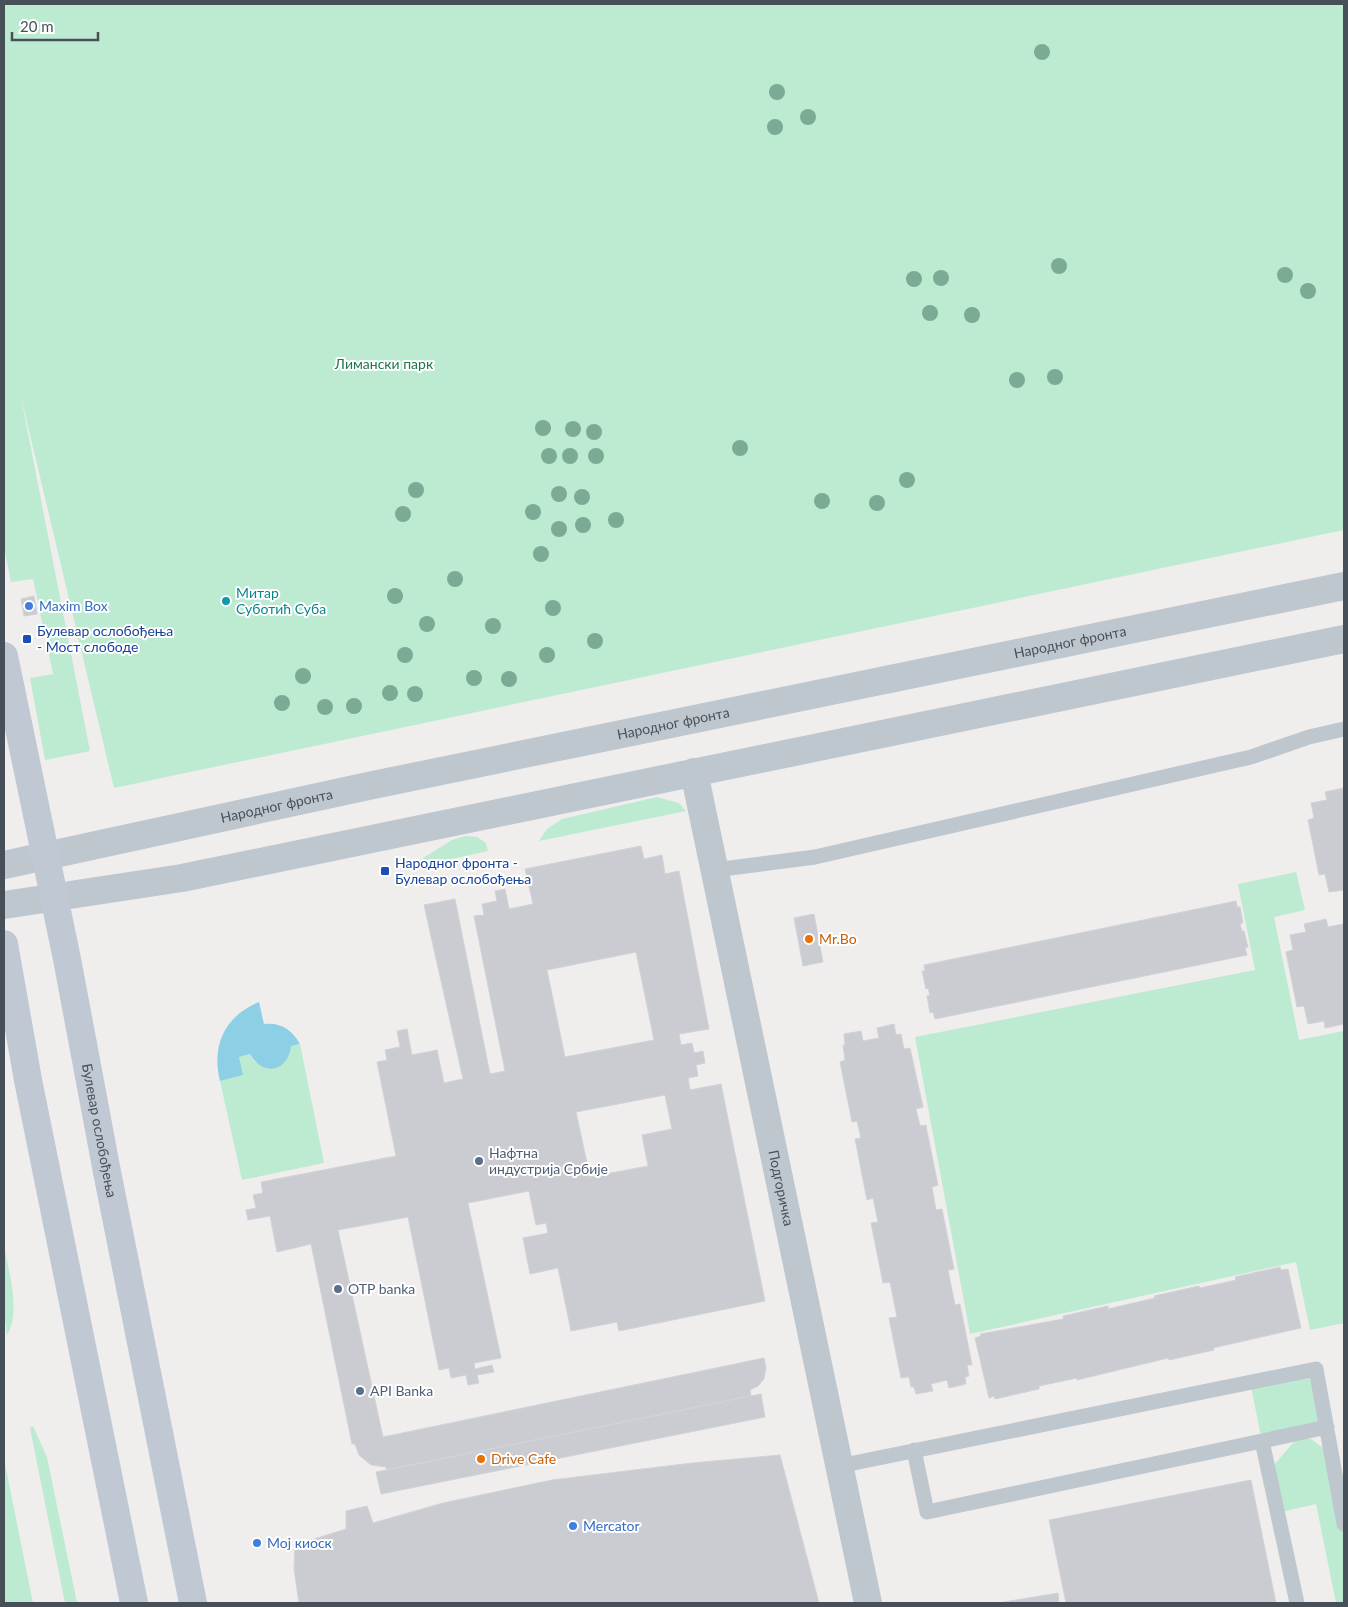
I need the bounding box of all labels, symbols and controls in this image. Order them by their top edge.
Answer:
scale bar [12,10,99,42]
text: 20 m [20,17,54,35]
park label: Лимански парк [334,355,434,372]
place label: Митар Суботић Суба [236,584,326,617]
marker: Митар Суботић Суба [220,595,232,607]
place label: Maxim Box [39,597,108,614]
marker: Maxim Box [23,600,35,612]
place label: Булевар ослобођења - Мост слободе [37,622,173,655]
street label: Народног фронта [1012,622,1128,661]
marker: Булевар ослобођења - Мост слободе [21,633,33,645]
street label: Народног фронта [615,703,731,743]
street label: Народног фронта [219,785,334,826]
place label: Народног фронта - Булевар ослобођења [395,854,531,887]
marker: Народног фронта - Булевар ослобођења [379,865,391,877]
place label: Mr.Bo [819,930,857,947]
marker: Mr.Bo [803,933,815,945]
street label: Булевар ослобођења [79,1062,121,1199]
place label: Нафтна индустрија Србије [489,1144,608,1177]
street label: Подгоричка [765,1148,798,1227]
marker: Нафтна индустрија Србије [473,1155,485,1167]
place label: OTP banka [348,1280,415,1297]
marker: OTP banka [332,1283,344,1295]
place label: API Banka [370,1382,433,1399]
marker: API Banka [354,1385,366,1397]
place label: Drive Cafe [491,1450,556,1467]
marker: Drive Cafe [475,1453,487,1465]
place label: Mercator [583,1517,640,1534]
marker: Mercator [567,1520,579,1532]
place label: Мој киоск [267,1534,333,1551]
marker: Мој киоск [251,1537,263,1549]

